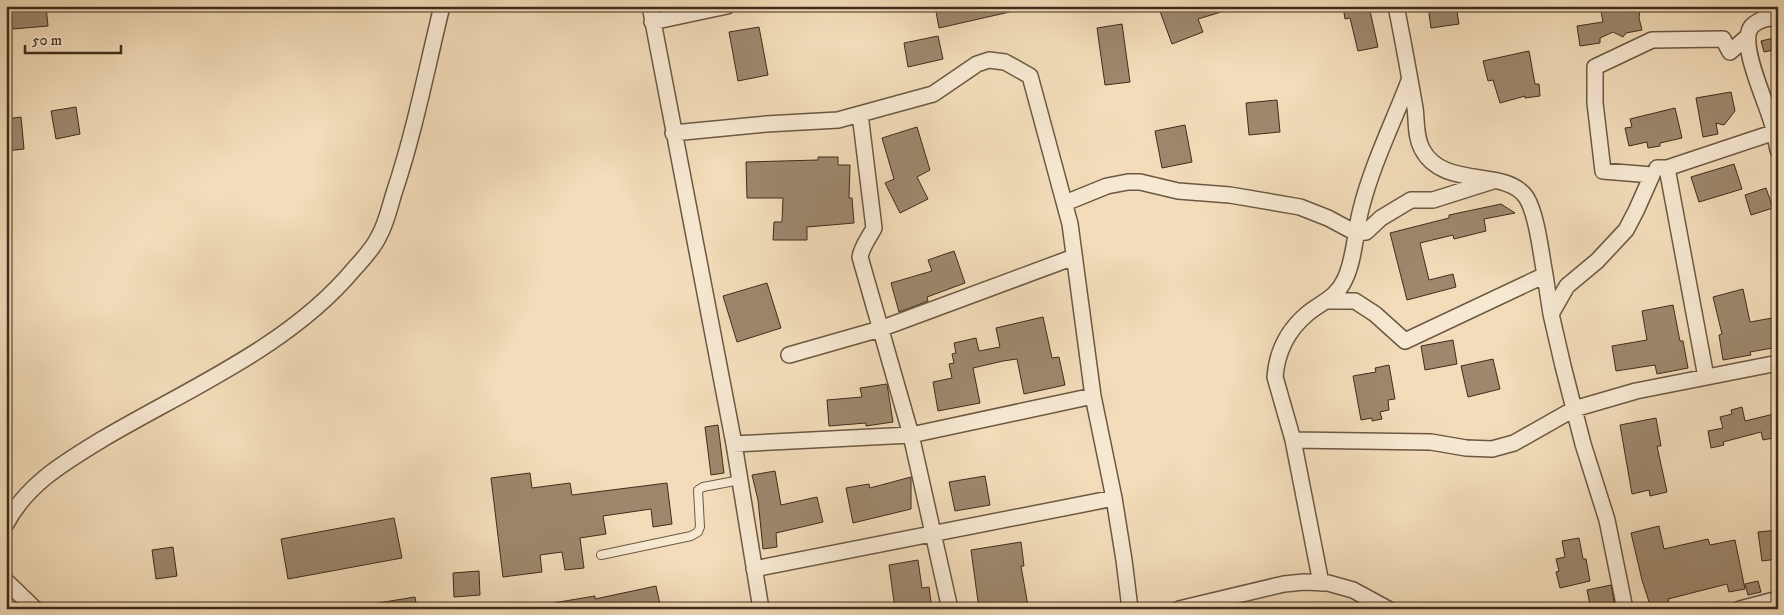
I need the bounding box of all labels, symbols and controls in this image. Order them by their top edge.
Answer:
scale bar [25,22,121,54]
text: 50 m [32,31,62,50]

